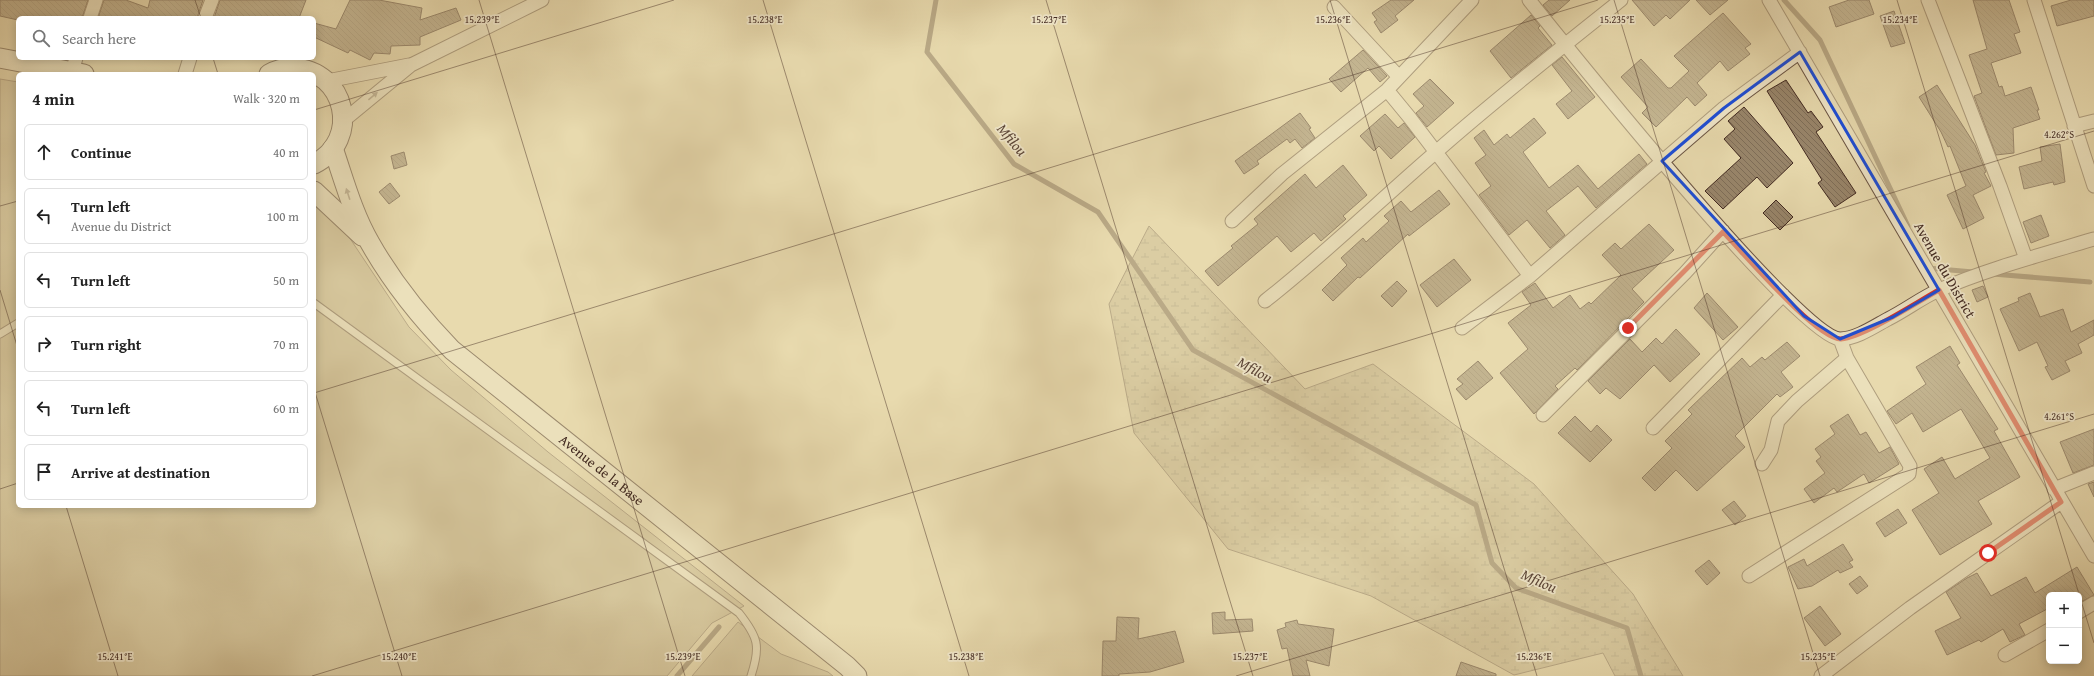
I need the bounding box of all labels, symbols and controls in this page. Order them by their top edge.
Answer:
text: 15.239°E [464,12,500,27]
text: 15.238°E [747,12,783,27]
text: 15.237°E [1031,12,1067,27]
text: 15.236°E [1315,12,1351,27]
text: 15.235°E [1599,12,1635,27]
text: 15.234°E [1882,12,1918,27]
search box [16,16,316,60]
icon: search [30,27,52,49]
text: Search here [62,28,136,49]
text: 4 min [32,86,74,111]
text: Walk · 320 m [233,89,300,108]
one-way arrow [368,92,378,101]
water label: Mfilou [992,119,1033,161]
text: 4.262°S [2044,127,2074,142]
icon: ahead [33,141,55,163]
text: Continue [71,142,132,163]
text: 40 m [273,143,299,162]
one-way arrow [345,187,351,199]
text: Turn left [71,196,130,217]
icon: left [33,205,55,227]
text: 100 m [267,207,299,226]
text: Avenue du District [71,217,171,236]
street label: Avenue du District [1909,218,1981,322]
icon: left [33,269,55,291]
text: Turn left [71,270,130,291]
text: 50 m [273,271,299,290]
route end [1619,319,1637,337]
icon: right [33,333,55,355]
text: Turn right [71,334,142,355]
text: 70 m [273,335,299,354]
water label: Mfilou [1234,351,1277,388]
icon: left [33,397,55,419]
text: Turn left [71,398,130,419]
text: 60 m [273,399,299,418]
text: 4.261°S [2044,409,2074,424]
street label: Avenue de la Base [555,430,649,510]
icon: arrive [33,461,55,483]
text: Arrive at destination [71,462,210,483]
route start [1979,544,1997,562]
water label: Mfilou [1518,563,1561,598]
map controls [2046,592,2082,664]
button: + [2046,592,2082,628]
button: − [2046,628,2082,664]
text: 15.241°E [97,649,133,664]
text: 15.240°E [381,649,417,664]
text: 15.239°E [665,649,701,664]
text: 15.238°E [948,649,984,664]
text: 15.237°E [1232,649,1268,664]
text: 15.236°E [1516,649,1552,664]
text: 15.235°E [1800,649,1836,664]

